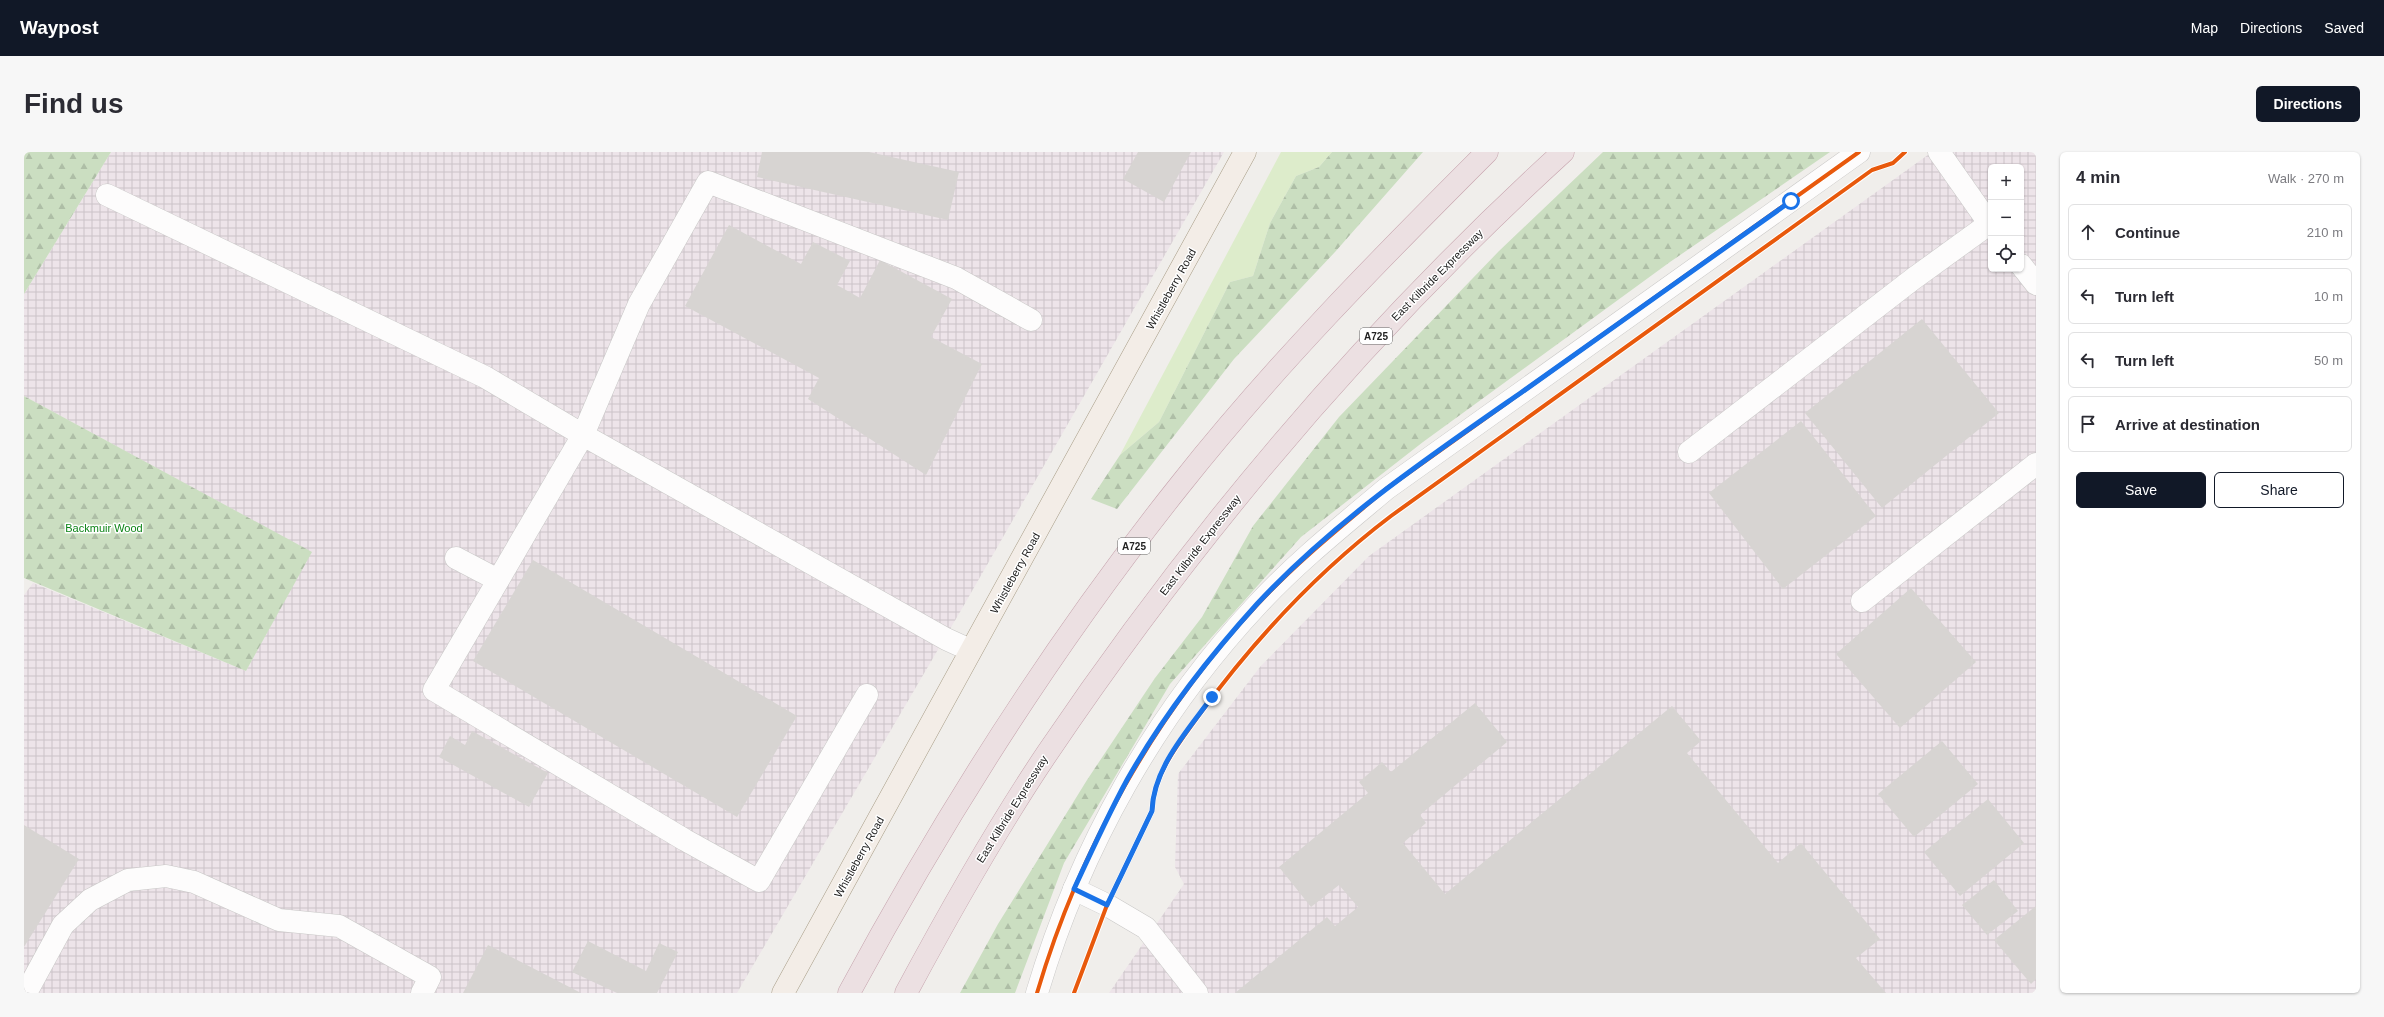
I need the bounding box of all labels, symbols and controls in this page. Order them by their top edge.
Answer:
text: Waypost [20,17,98,38]
text: Map [2191,20,2218,36]
text: Directions [2240,20,2302,36]
text: Saved [2324,20,2364,36]
button: Directions [2256,86,2360,122]
text: Find us [24,88,124,119]
map controls [1988,164,2024,272]
button: + [1988,164,2024,200]
text: 4 min [2076,168,2120,187]
text: Walk · 270 m [2268,171,2344,186]
route start [1782,192,1800,210]
button: − [1988,200,2024,236]
icon: ahead [2077,221,2099,243]
text: Continue [2115,224,2180,241]
text: 210 m [2307,225,2343,240]
street label: East Kilbride Expressway [1389,227,1485,323]
button: locate [1988,236,2024,272]
street label: Whistleberry Road [1144,247,1198,331]
icon: left [2077,285,2099,307]
text: Turn left [2115,288,2174,305]
text: 10 m [2314,289,2343,304]
road number: A725 [1360,328,1392,344]
icon: left [2077,349,2099,371]
text: Turn left [2115,352,2174,369]
text: 50 m [2314,353,2343,368]
icon: arrive [2077,413,2099,435]
text: Arrive at destination [2115,416,2260,433]
button: Save [2076,472,2206,508]
button: Share [2214,472,2344,508]
street label: East Kilbride Expressway [1157,492,1243,598]
park label: Backmuir Wood [65,522,143,534]
street label: Whistleberry Road [988,531,1042,615]
road number: A725 [1118,538,1150,554]
route end [1203,688,1221,706]
street label: East Kilbride Expressway [974,753,1050,865]
street label: Whistleberry Road [832,815,886,899]

